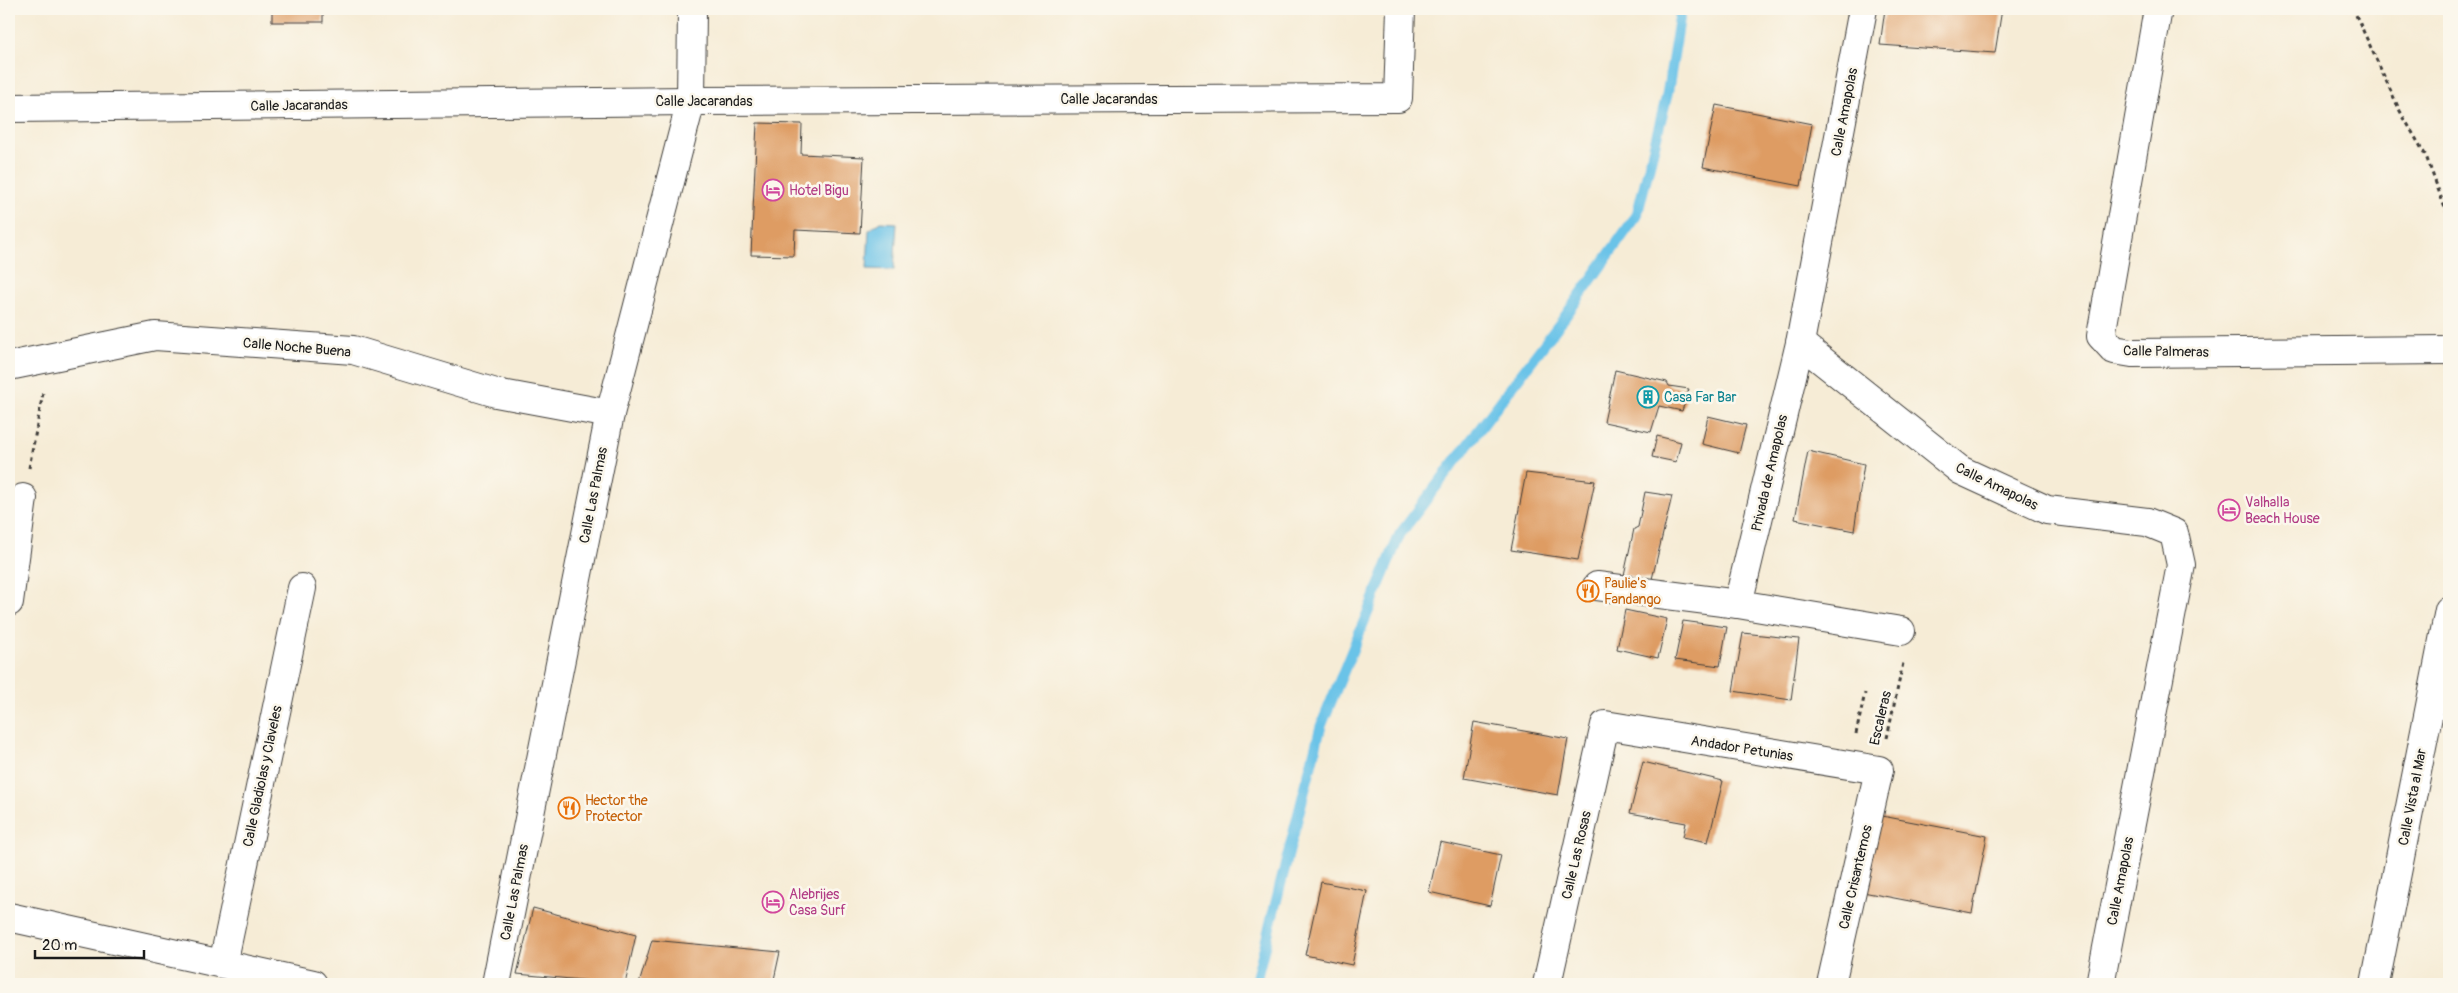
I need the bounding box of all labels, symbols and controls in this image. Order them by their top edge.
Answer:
street label: Calle Amapolas [1828,66,1862,158]
street label: Calle Jacarandas [1060,91,1158,108]
street label: Calle Jacarandas [655,93,753,110]
street label: Calle Jacarandas [250,96,349,115]
hotel icon: Hotel Bigu [761,178,785,202]
place label: Hotel Bigu [789,182,849,199]
street label: Calle Noche Buena [242,334,352,361]
street label: Calle Palmeras [2123,342,2210,361]
building icon: Casa Far Bar [1636,385,1660,409]
place label: Casa Far Bar [1664,389,1737,406]
street label: Privada de Amapolas [1748,412,1791,533]
street label: Calle Las Palmas [576,445,611,545]
street label: Calle Amapolas [1953,459,2041,514]
place label: Valhalla Beach House [2245,494,2320,527]
hotel icon: Valhalla Beach House [2217,498,2241,522]
place label: Paulie's Fandango [1604,575,1662,608]
restaurant icon: Paulie's Fandango [1576,579,1600,603]
street label: Escaleras [1866,689,1895,747]
street label: Calle Gladiolas y Claveles [239,703,286,848]
street label: Andador Petunias [1690,732,1795,765]
street label: Calle Vista al Mar [2395,747,2430,847]
place label: Hector the Protector [585,792,648,825]
restaurant icon: Hector the Protector [557,796,581,820]
street label: Calle Las Rosas [1558,809,1595,901]
street label: Calle Crisantemos [1835,823,1876,931]
street label: Calle Amapolas [2104,835,2138,927]
street label: Calle Las Palmas [497,842,532,942]
place label: Alebrijes Casa Surf [789,886,846,919]
hotel icon: Alebrijes Casa Surf [761,890,785,914]
scale bar [35,928,144,960]
text: 20 m [42,936,77,955]

